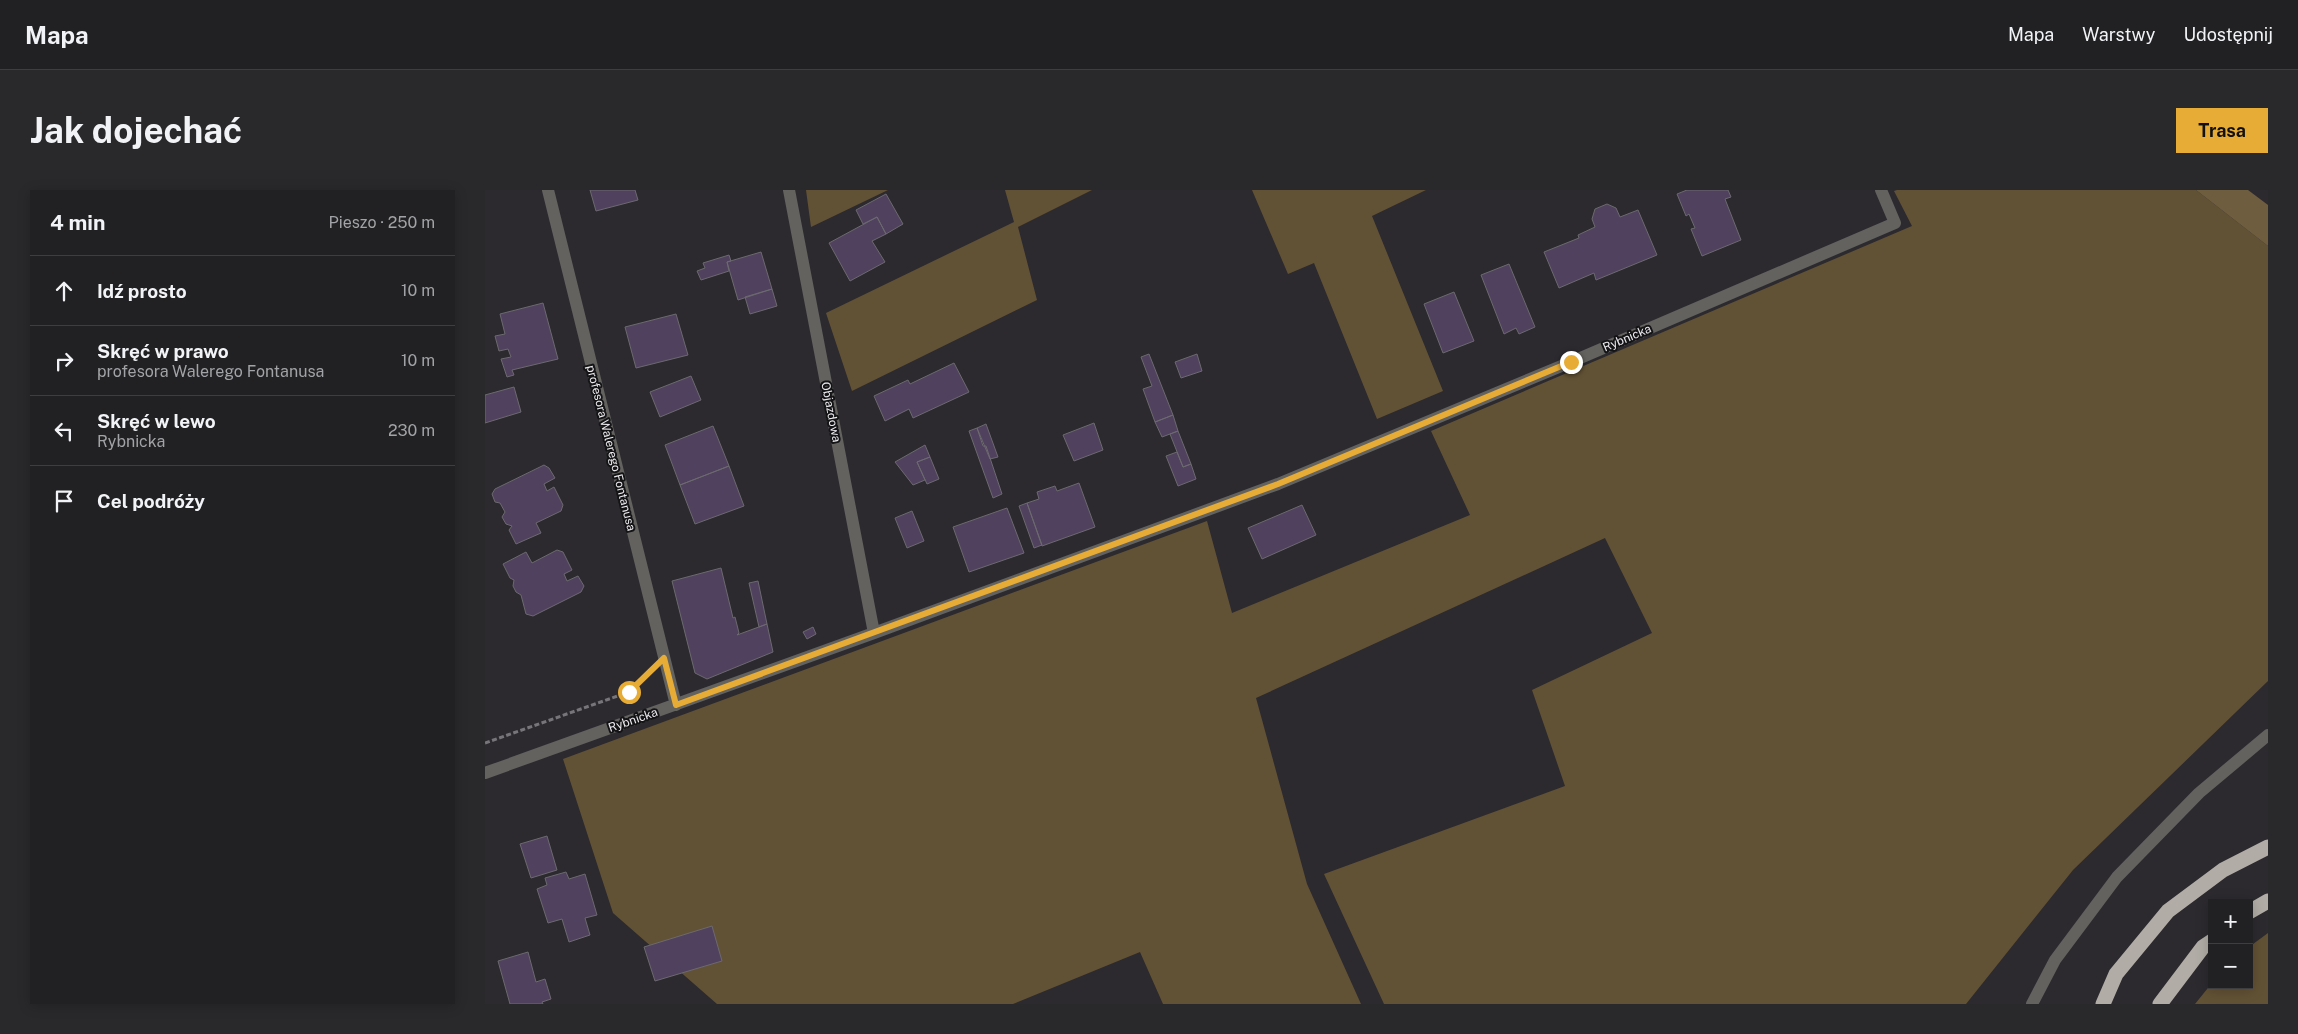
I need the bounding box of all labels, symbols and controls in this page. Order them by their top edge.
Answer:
text: Mapa [25,21,89,49]
text: Mapa [2008,24,2054,45]
text: Warstwy [2082,24,2155,45]
text: Udostępnij [2183,24,2273,45]
button: Trasa [2176,108,2268,153]
text: Jak dojechać [30,110,242,151]
text: 4 min [50,210,105,235]
text: Pieszo · 250 m [329,213,435,232]
icon: ahead [50,277,78,305]
text: Idź prosto [97,280,187,302]
text: 10 m [401,281,435,300]
street label: Rybnicka [1601,322,1653,354]
text: Skręć w prawo [97,340,229,362]
icon: right [50,347,78,375]
text: 10 m [401,351,435,370]
route end [1560,351,1583,374]
text: profesora Walerego Fontanusa [97,362,324,381]
street label: profesora Walerego Fontanusa [584,364,638,532]
street label: Objazdowa [818,381,844,443]
text: Skręć w lewo [97,410,216,432]
icon: left [50,417,78,445]
text: 230 m [388,421,435,440]
text: Rybnicka [97,432,165,451]
icon: arrive [50,487,78,515]
text: Cel podróży [97,490,205,512]
route start [618,681,641,704]
street label: Rybnicka [606,705,660,735]
map controls [2208,899,2253,989]
button: + [2208,899,2253,944]
button: − [2208,944,2253,989]

